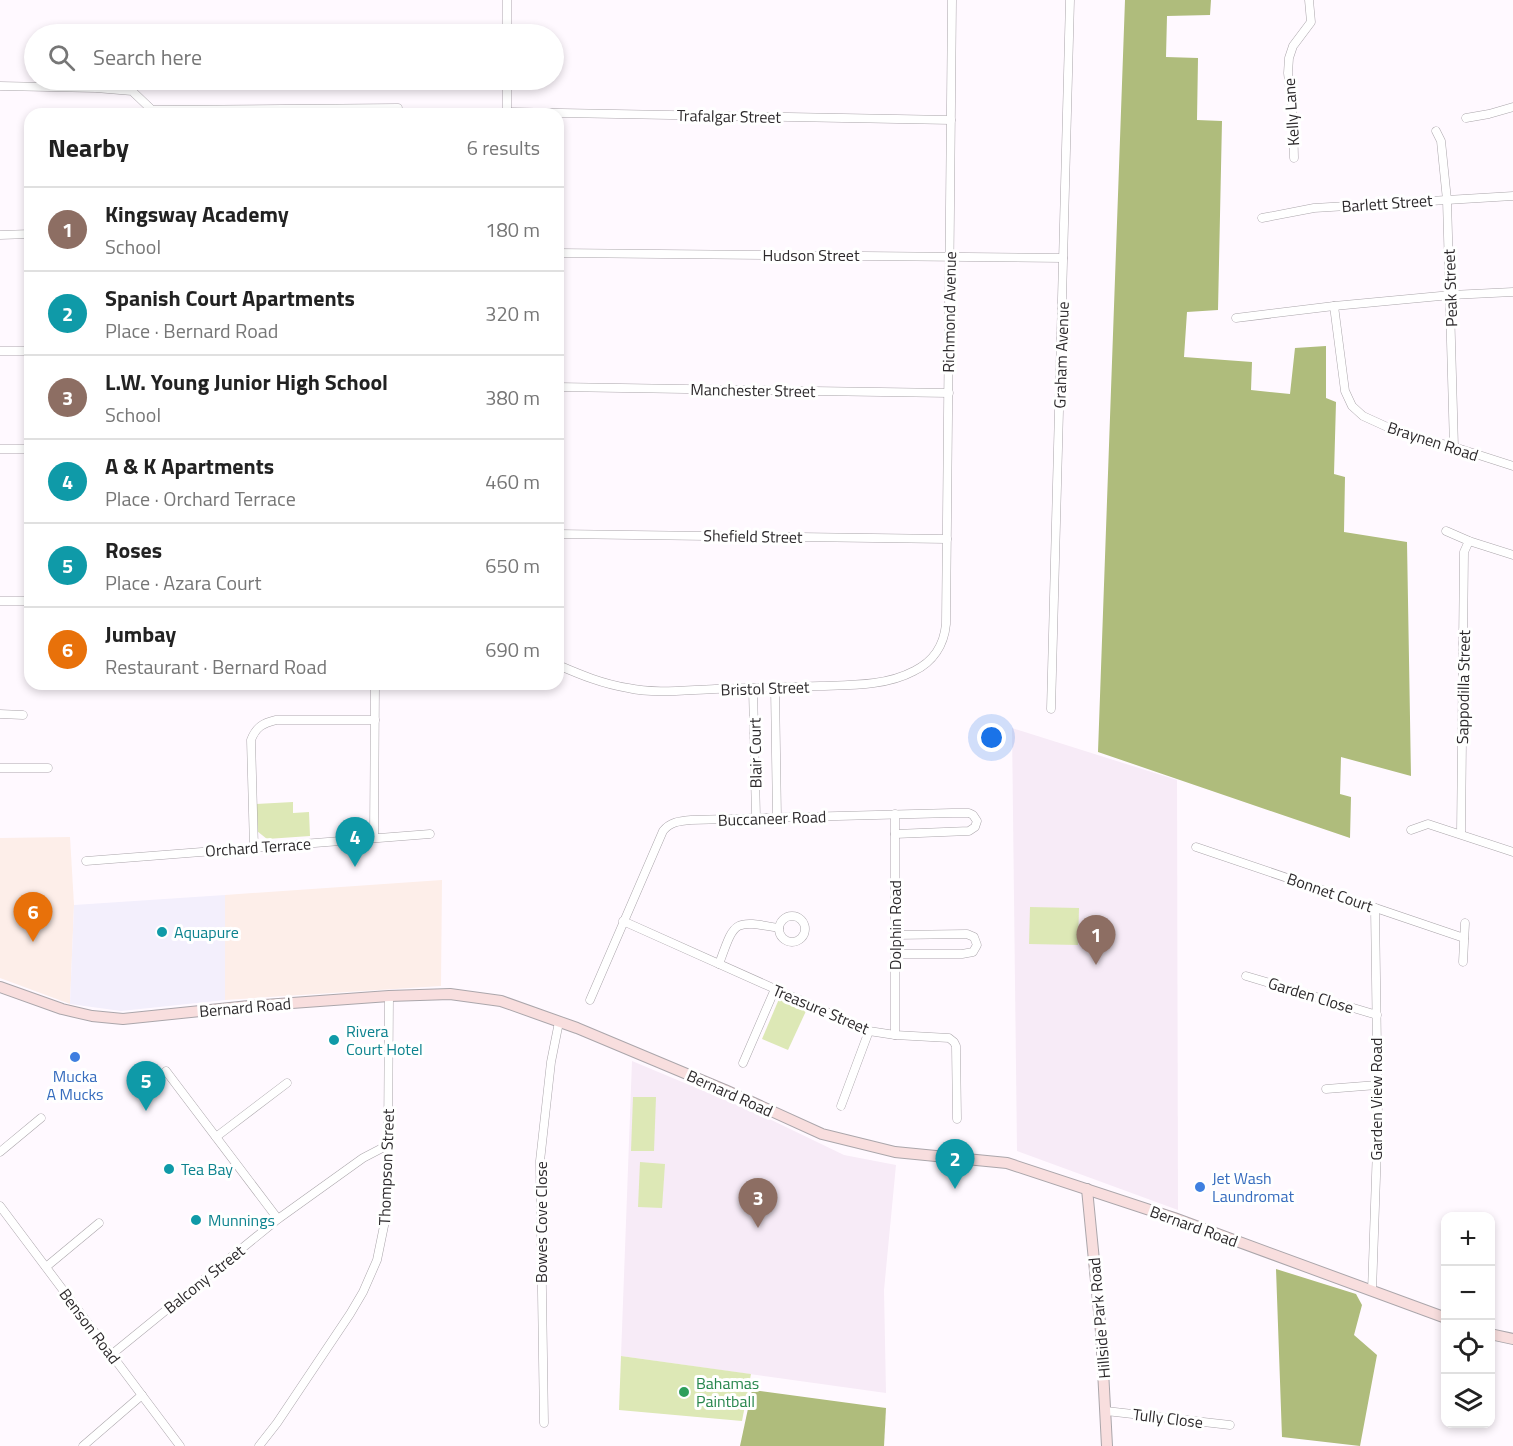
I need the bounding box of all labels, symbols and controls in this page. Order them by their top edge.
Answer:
search box [24,24,564,90]
text: Search here [93,40,202,74]
icon: search [45,41,78,74]
street label: Kelly Lane [1277,77,1305,147]
street label: Trafalgar Street [677,103,782,129]
text: Nearby [48,128,129,167]
text: 6 results [467,132,540,163]
street label: Barlett Street [1341,188,1434,218]
text: Kingsway Academy [105,197,289,231]
text: 1 [62,214,73,245]
text: 180 m [485,214,540,245]
text: School [105,231,161,262]
street label: Hudson Street [762,243,860,267]
street label: Peak Street [1437,248,1463,327]
street label: Richmond Avenue [936,251,962,373]
text: Spanish Court Apartments [105,281,355,315]
text: 2 [62,298,73,329]
text: 320 m [485,298,540,329]
street label: Graham Avenue [1047,301,1075,409]
text: Place · Bernard Road [105,315,278,346]
text: L.W. Young Junior High School [105,365,388,399]
street label: Manchester Street [690,377,816,403]
text: 3 [62,382,73,413]
text: 380 m [485,382,540,413]
text: School [105,399,161,430]
street label: Braynen Road [1384,415,1482,467]
text: A & K Apartments [105,449,274,483]
text: 4 [62,466,73,497]
text: 460 m [485,466,540,497]
text: Place · Orchard Terrace [105,483,296,514]
street label: Shefield Street [703,523,803,549]
text: Roses [105,533,162,567]
text: 5 [62,550,73,581]
text: 650 m [485,550,540,581]
text: Place · Azara Court [105,567,262,598]
text: Jumbay [105,617,176,651]
street label: Sappodilla Street [1450,629,1476,744]
text: 6 [62,634,73,665]
text: 690 m [485,634,540,665]
text: Restaurant · Bernard Road [105,651,327,682]
street label: Bristol Street [720,674,810,702]
street label: Blair Court [742,717,768,789]
your location [977,723,1006,752]
street label: Buccaneer Road [717,804,827,832]
pin: 4 [336,818,374,867]
street label: Orchard Terrace [204,831,312,863]
street label: Bonnet Court [1284,866,1376,918]
street label: Dolphin Road [883,880,907,970]
pin: 6 [14,892,52,942]
pin: 1 [1076,916,1116,965]
place label: Aquapure [174,920,239,944]
marker: Aquapure [155,925,169,939]
street label: Garden Close [1265,971,1357,1019]
street label: Treasure Street [769,978,873,1040]
street label: Bernard Road [198,991,292,1023]
place label: Rivera Court Hotel [346,1019,423,1061]
marker: Rivera Court Hotel [327,1033,341,1047]
street label: Garden View Road [1364,1037,1388,1161]
marker: Mucka A Mucks [68,1050,82,1064]
pin: 5 [126,1062,166,1111]
street label: Bernard Road [683,1063,777,1123]
place label: Mucka A Mucks [46,1064,104,1106]
street label: Thompson Street [372,1108,400,1226]
pin: 2 [936,1140,974,1189]
place label: Tea Bay [181,1157,233,1181]
street label: Bowes Cove Close [529,1161,553,1283]
marker: Tea Bay [162,1162,176,1176]
place label: Jet Wash Laundromat [1212,1166,1294,1208]
pin: 3 [738,1178,777,1228]
marker: Jet Wash Laundromat [1193,1180,1207,1194]
street label: Bernard Road [1147,1199,1241,1253]
place label: Munnings [208,1208,275,1232]
map controls [1441,1212,1495,1428]
button: + [1441,1212,1495,1266]
marker: Munnings [189,1213,203,1227]
street label: Balcony Street [158,1239,250,1319]
street label: Hillside Park Road [1082,1256,1116,1380]
button: − [1441,1266,1495,1320]
street label: Benson Road [54,1283,126,1369]
button: locate [1441,1320,1495,1374]
place label: Bahamas Paintball [696,1371,759,1413]
button: layers [1441,1374,1495,1428]
marker: Bahamas Paintball [677,1385,691,1399]
street label: Tully Close [1132,1402,1204,1434]

